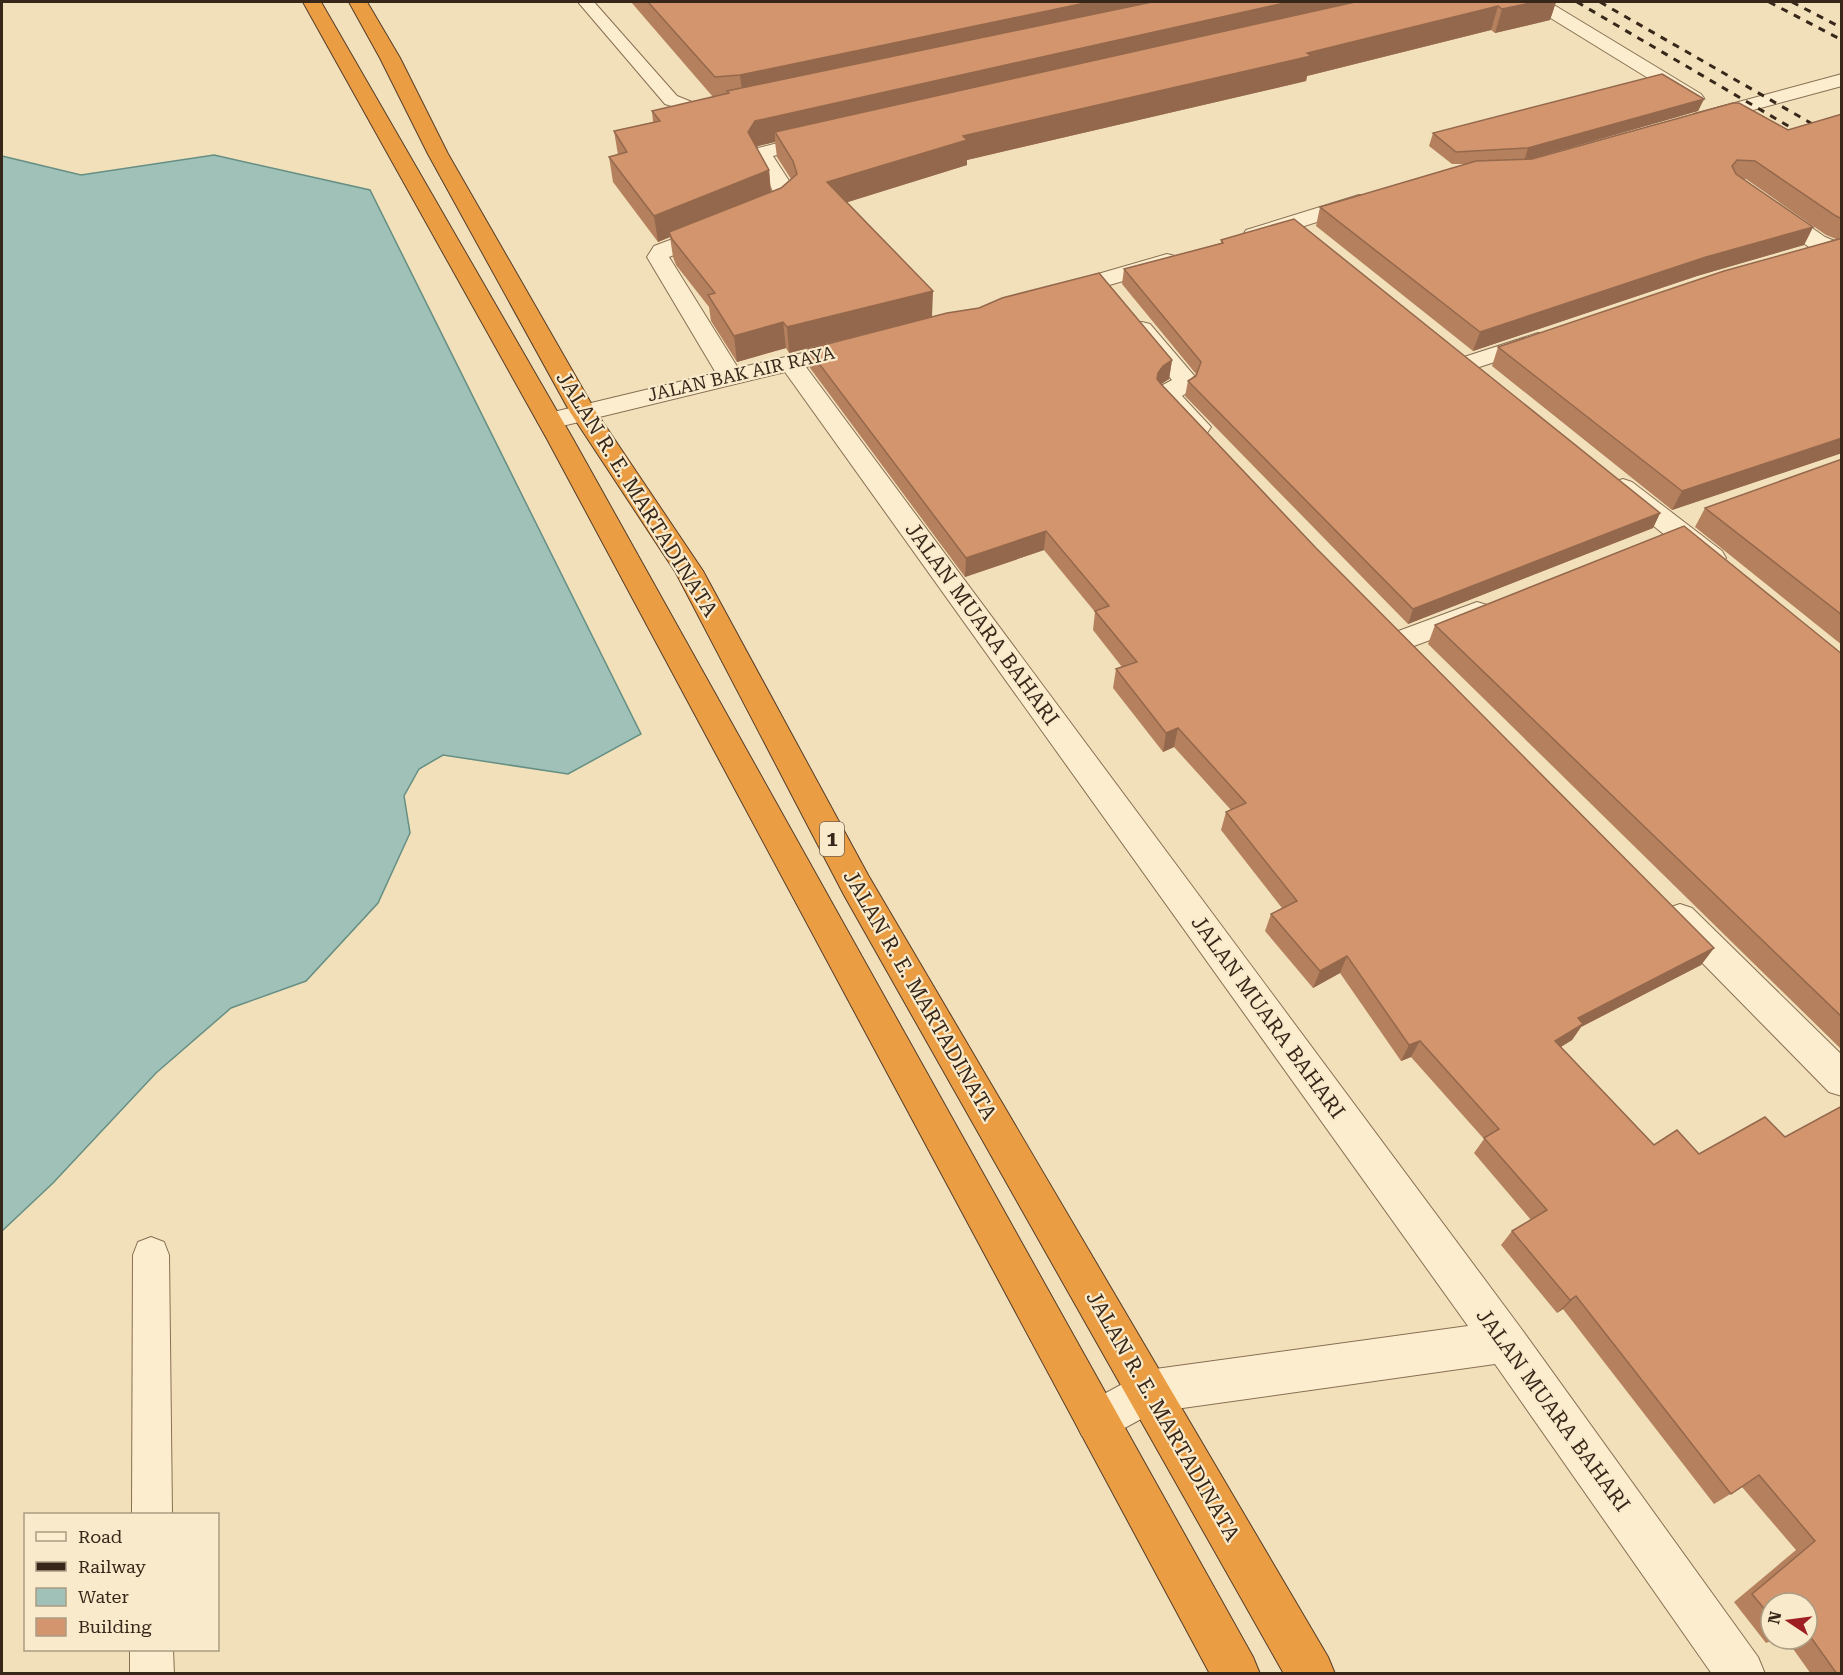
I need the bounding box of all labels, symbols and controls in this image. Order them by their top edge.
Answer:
street label: JALAN BAK AIR RAYA [645,342,837,405]
street label: JALAN R. E. MARTADINATA [551,367,723,621]
street label: JALAN MUARA BAHARI [900,518,1064,730]
road number: 1 [820,822,844,856]
street label: JALAN R. E. MARTADINATA [838,866,1002,1125]
street label: JALAN MUARA BAHARI [1186,911,1350,1123]
street label: JALAN R. E. MARTADINATA [1081,1287,1245,1546]
street label: JALAN MUARA BAHARI [1471,1304,1635,1516]
legend [24,1513,219,1651]
text: Road [78,1526,123,1547]
text: Railway [78,1556,146,1577]
text: Water [78,1586,129,1607]
north arrow [1759,1591,1819,1651]
text: N [1764,1610,1786,1626]
text: Building [78,1616,152,1637]

